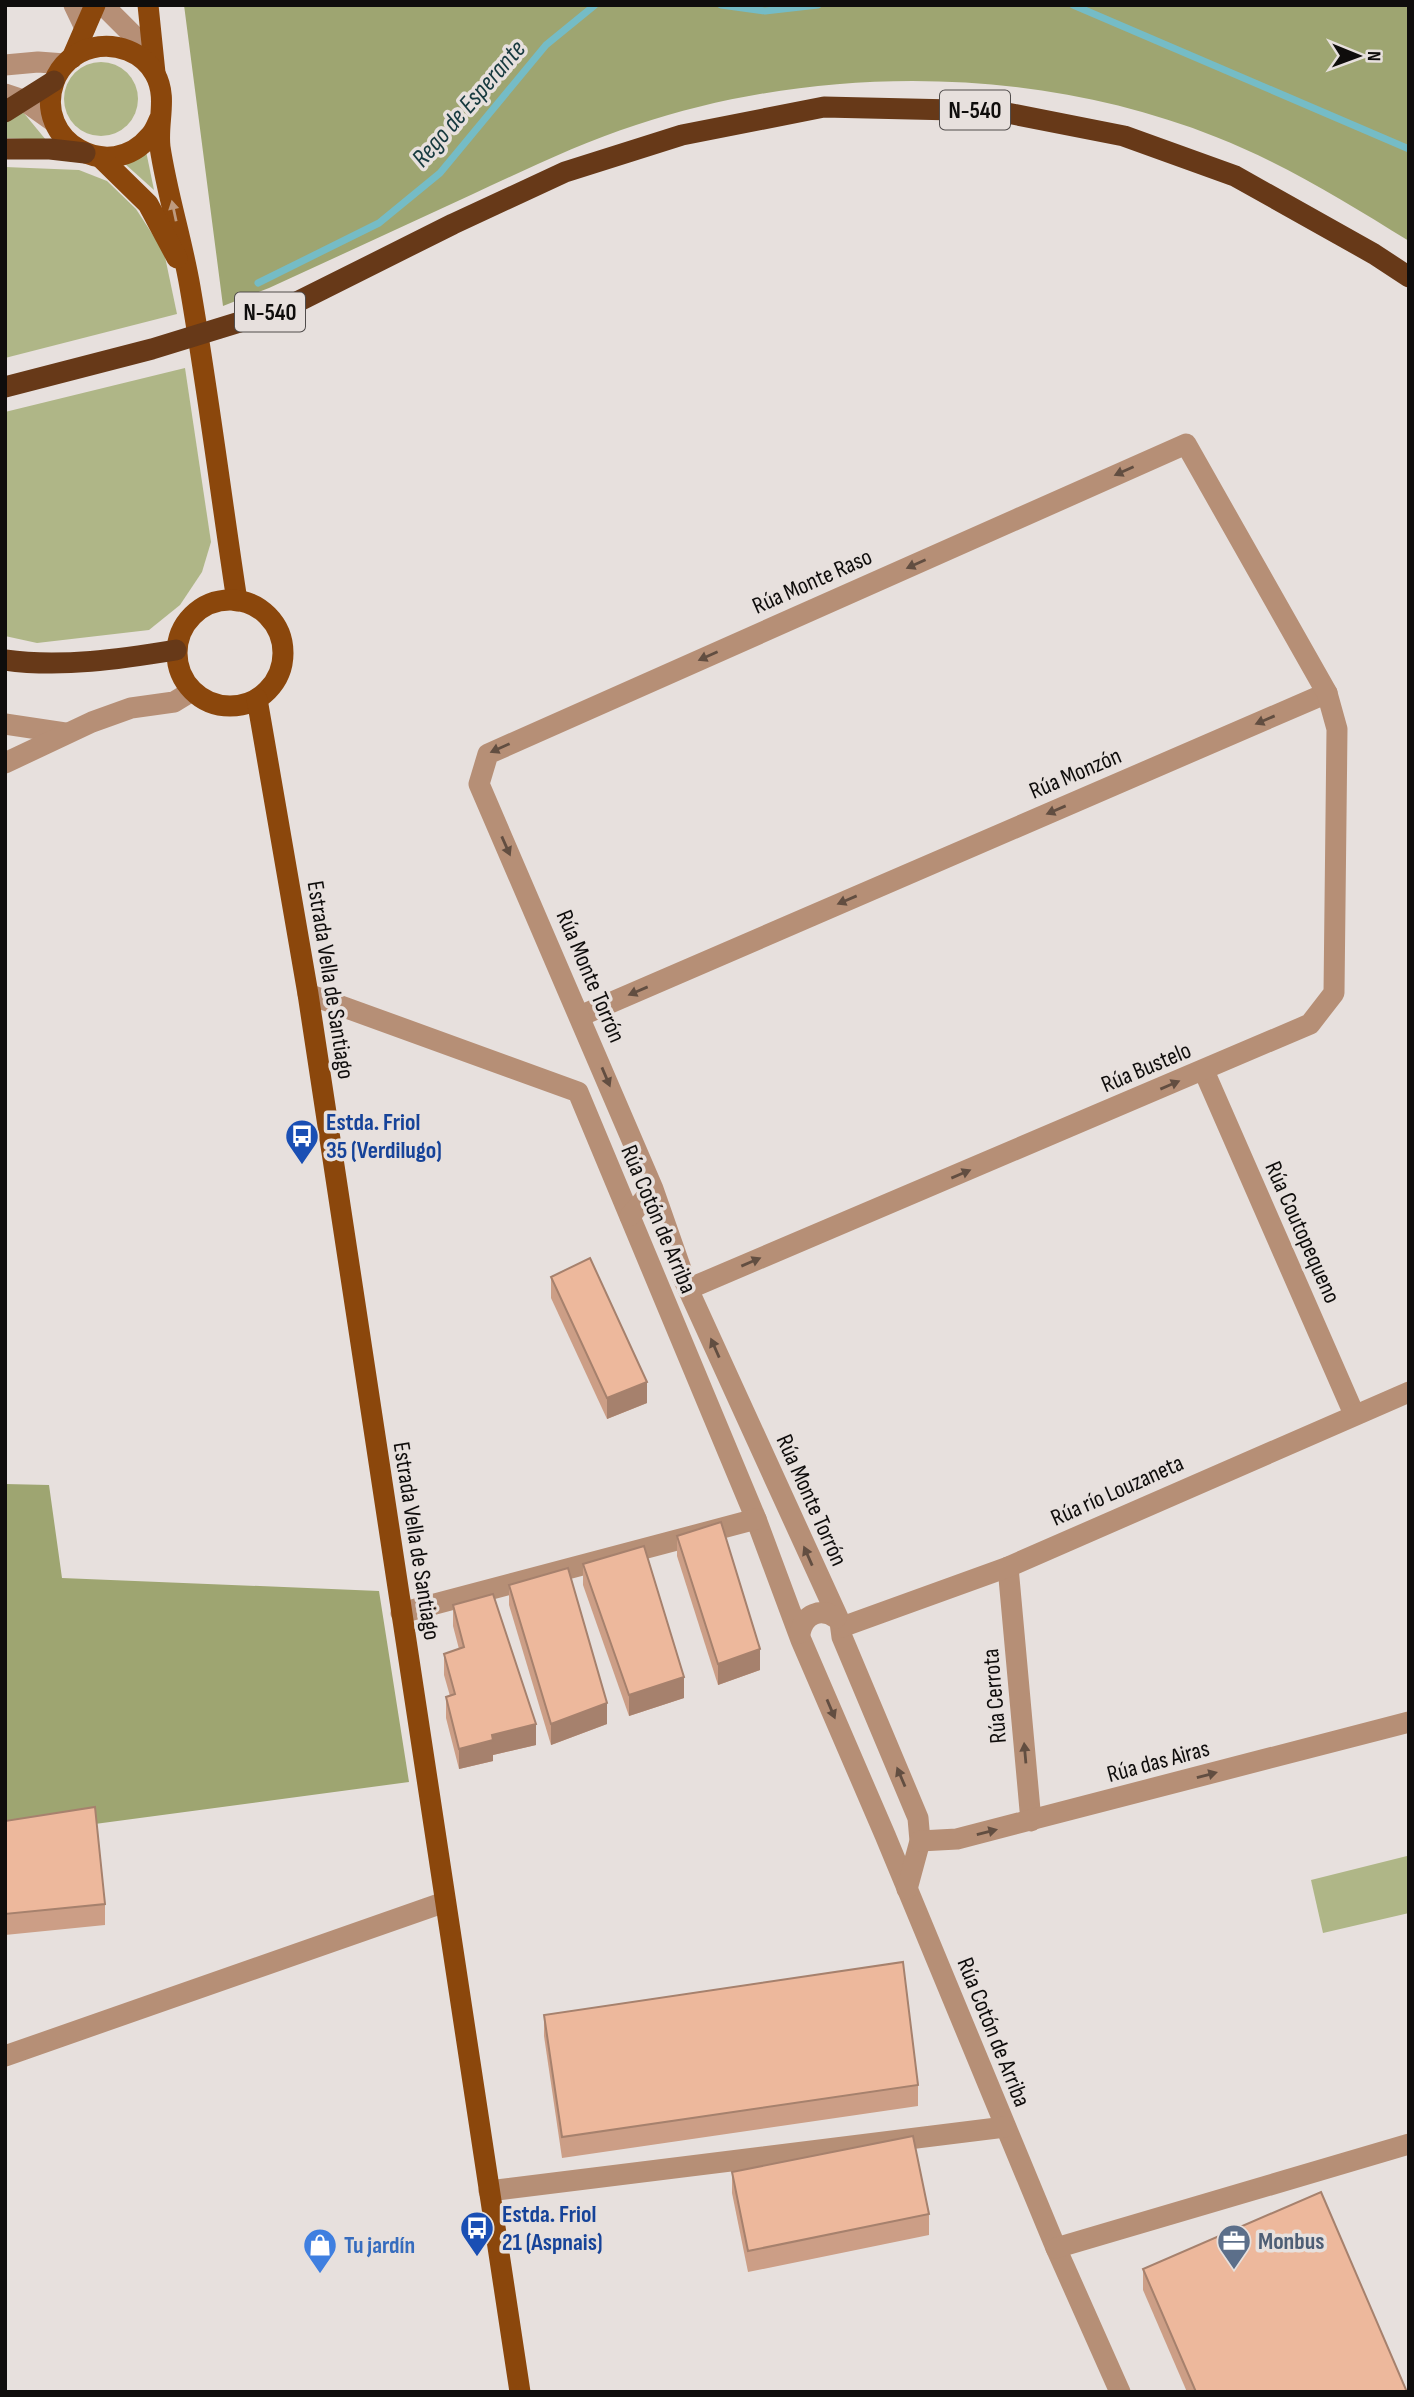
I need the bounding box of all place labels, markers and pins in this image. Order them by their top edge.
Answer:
place label: Estda. Friol 35 (Verdilugo) [326,1108,442,1165]
bus stop icon: Estda. Friol 35 (Verdilugo) [283,1117,321,1166]
place label: Estda. Friol 21 (Aspnais) [502,2200,603,2257]
bus stop icon: Estda. Friol 21 (Aspnais) [458,2209,496,2258]
office icon: Monbus [1215,2222,1253,2271]
shop icon: Tu jardín [301,2226,339,2275]
place label: Monbus [1258,2227,1324,2256]
place label: Tu jardín [344,2231,415,2260]

